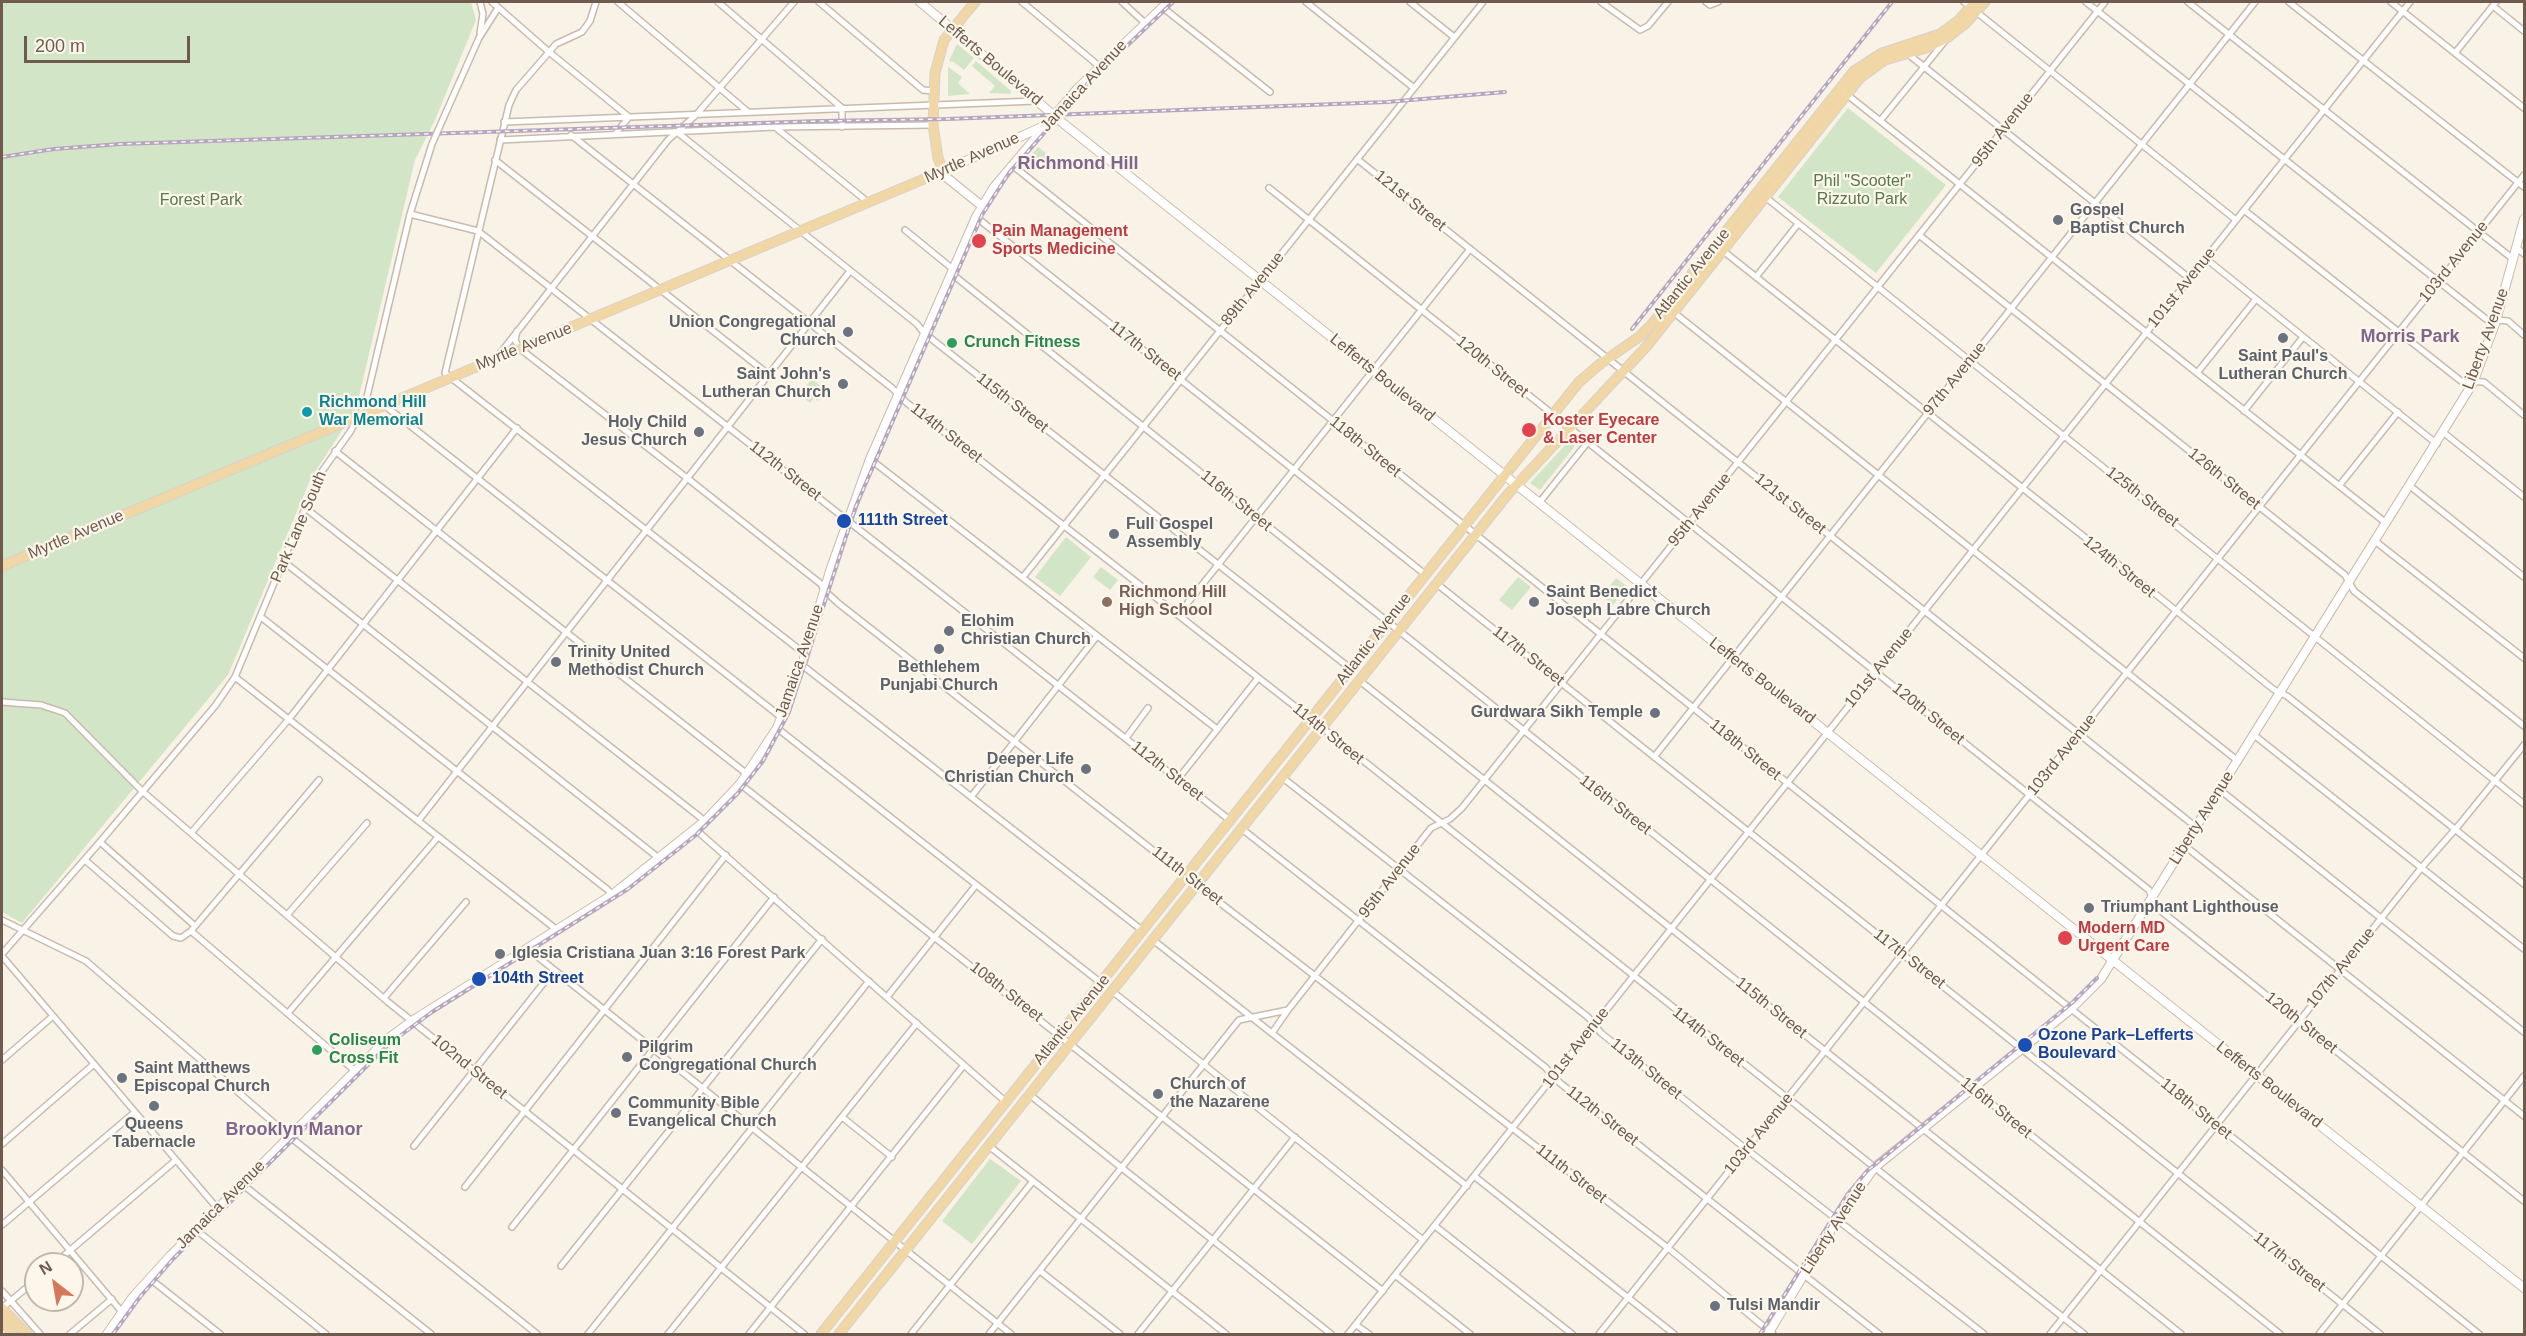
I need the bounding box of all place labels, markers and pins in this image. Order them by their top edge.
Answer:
place label: Gospel Baptist Church [2070,201,2185,239]
marker: Gospel Baptist Church [2051,213,2065,227]
place label: Pain Management Sports Medicine [992,222,1128,260]
marker: Pain Management Sports Medicine [970,232,988,250]
place label: Union Congregational Church [669,313,836,351]
marker: Union Congregational Church [841,325,855,339]
marker: Saint Paul's Lutheran Church [2276,331,2290,345]
place label: Crunch Fitness [964,333,1080,353]
marker: Crunch Fitness [945,336,959,350]
place label: Saint Paul's Lutheran Church [2219,347,2347,385]
place label: Saint John's Lutheran Church [702,365,831,403]
marker: Saint John's Lutheran Church [836,377,850,391]
place label: Richmond Hill War Memorial [319,393,427,431]
marker: Richmond Hill War Memorial [300,405,314,419]
place label: Koster Eyecare & Laser Center [1543,411,1660,449]
place label: Holy Child Jesus Church [581,413,687,451]
marker: Koster Eyecare & Laser Center [1520,421,1538,439]
marker: Holy Child Jesus Church [692,425,706,439]
place label: 111th Street [858,511,948,531]
marker: 111th Street [835,512,853,530]
place label: Full Gospel Assembly [1126,515,1213,553]
marker: Full Gospel Assembly [1107,527,1121,541]
place label: Richmond Hill High School [1119,583,1227,621]
place label: Saint Benedict Joseph Labre Church [1546,583,1710,621]
marker: Richmond Hill High School [1100,595,1114,609]
marker: Saint Benedict Joseph Labre Church [1527,595,1541,609]
place label: Elohim Christian Church [961,612,1091,650]
marker: Elohim Christian Church [942,624,956,638]
marker: Bethlehem Punjabi Church [932,642,946,656]
place label: Trinity United Methodist Church [568,643,704,681]
marker: Trinity United Methodist Church [549,655,563,669]
place label: Bethlehem Punjabi Church [880,658,998,696]
place label: Gurdwara Sikh Temple [1471,703,1643,723]
marker: Gurdwara Sikh Temple [1648,706,1662,720]
place label: Deeper Life Christian Church [944,750,1074,788]
marker: Deeper Life Christian Church [1079,762,1093,776]
place label: Triumphant Lighthouse [2101,898,2279,918]
marker: Triumphant Lighthouse [2082,901,2096,915]
place label: Modern MD Urgent Care [2078,919,2170,957]
marker: Modern MD Urgent Care [2056,929,2074,947]
place label: Iglesia Cristiana Juan 3:16 Forest Park [512,944,805,964]
marker: Iglesia Cristiana Juan 3:16 Forest Park [493,947,507,961]
place label: 104th Street [492,969,584,989]
marker: 104th Street [470,970,488,988]
place label: Ozone Park–Lefferts Boulevard [2038,1026,2194,1064]
place label: Coliseum Cross Fit [329,1031,401,1069]
marker: Ozone Park–Lefferts Boulevard [2016,1036,2034,1054]
place label: Pilgrim Congregational Church [639,1038,817,1076]
marker: Coliseum Cross Fit [310,1043,324,1057]
marker: Pilgrim Congregational Church [620,1050,634,1064]
place label: Saint Matthews Episcopal Church [134,1059,270,1097]
marker: Saint Matthews Episcopal Church [115,1071,129,1085]
place label: Church of the Nazarene [1170,1075,1270,1113]
marker: Church of the Nazarene [1151,1087,1165,1101]
place label: Community Bible Evangelical Church [628,1094,776,1132]
marker: Queens Tabernacle [147,1099,161,1113]
marker: Community Bible Evangelical Church [609,1106,623,1120]
place label: Queens Tabernacle [112,1115,196,1153]
place label: Tulsi Mandir [1727,1296,1820,1316]
marker: Tulsi Mandir [1708,1299,1722,1313]

